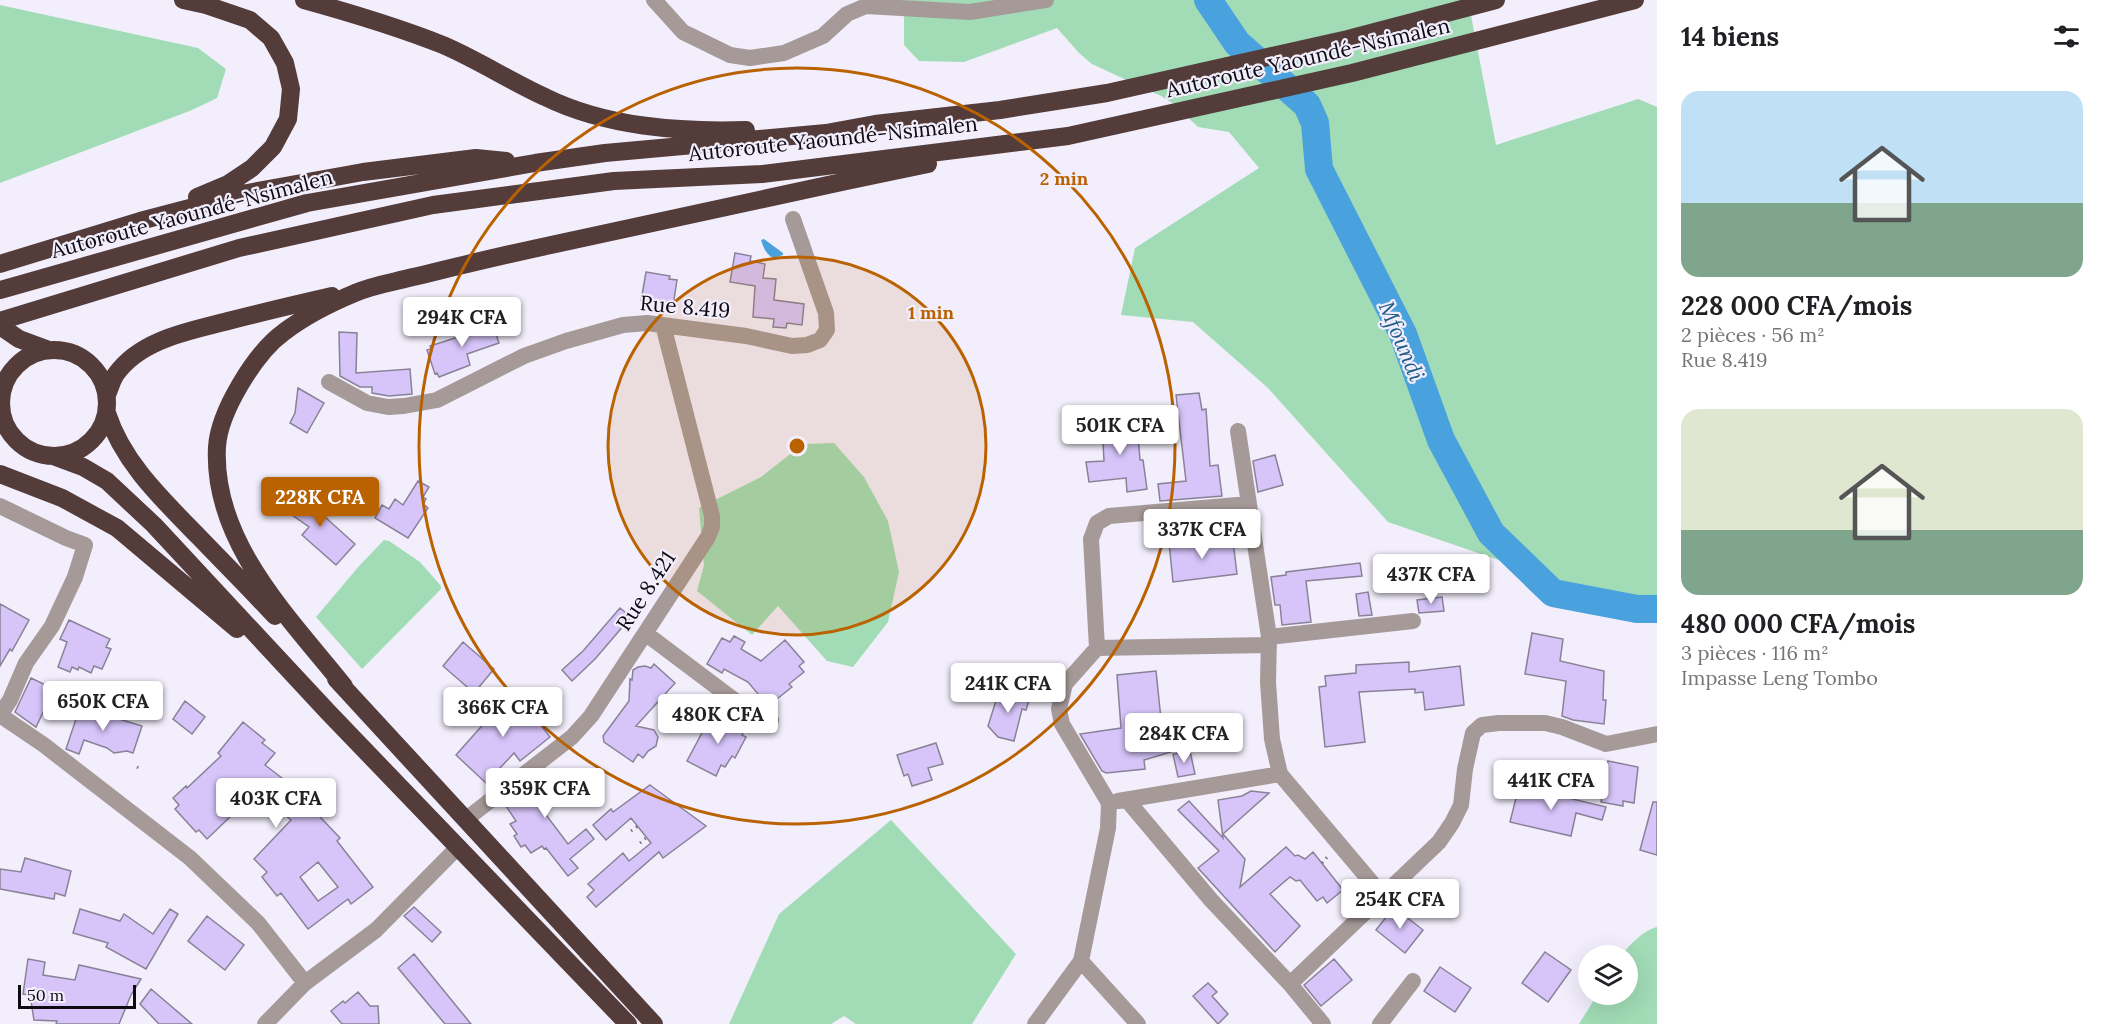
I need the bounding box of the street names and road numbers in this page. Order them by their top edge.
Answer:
street label: Autoroute Yaoundé-Nsimalen [1162,12,1453,104]
street label: Autoroute Yaoundé-Nsimalen [686,110,979,167]
street label: Autoroute Yaoundé-Nsimalen [47,163,336,264]
street label: Rue 8.419 [639,289,731,324]
street label: Rue 8.421 [610,546,681,636]

